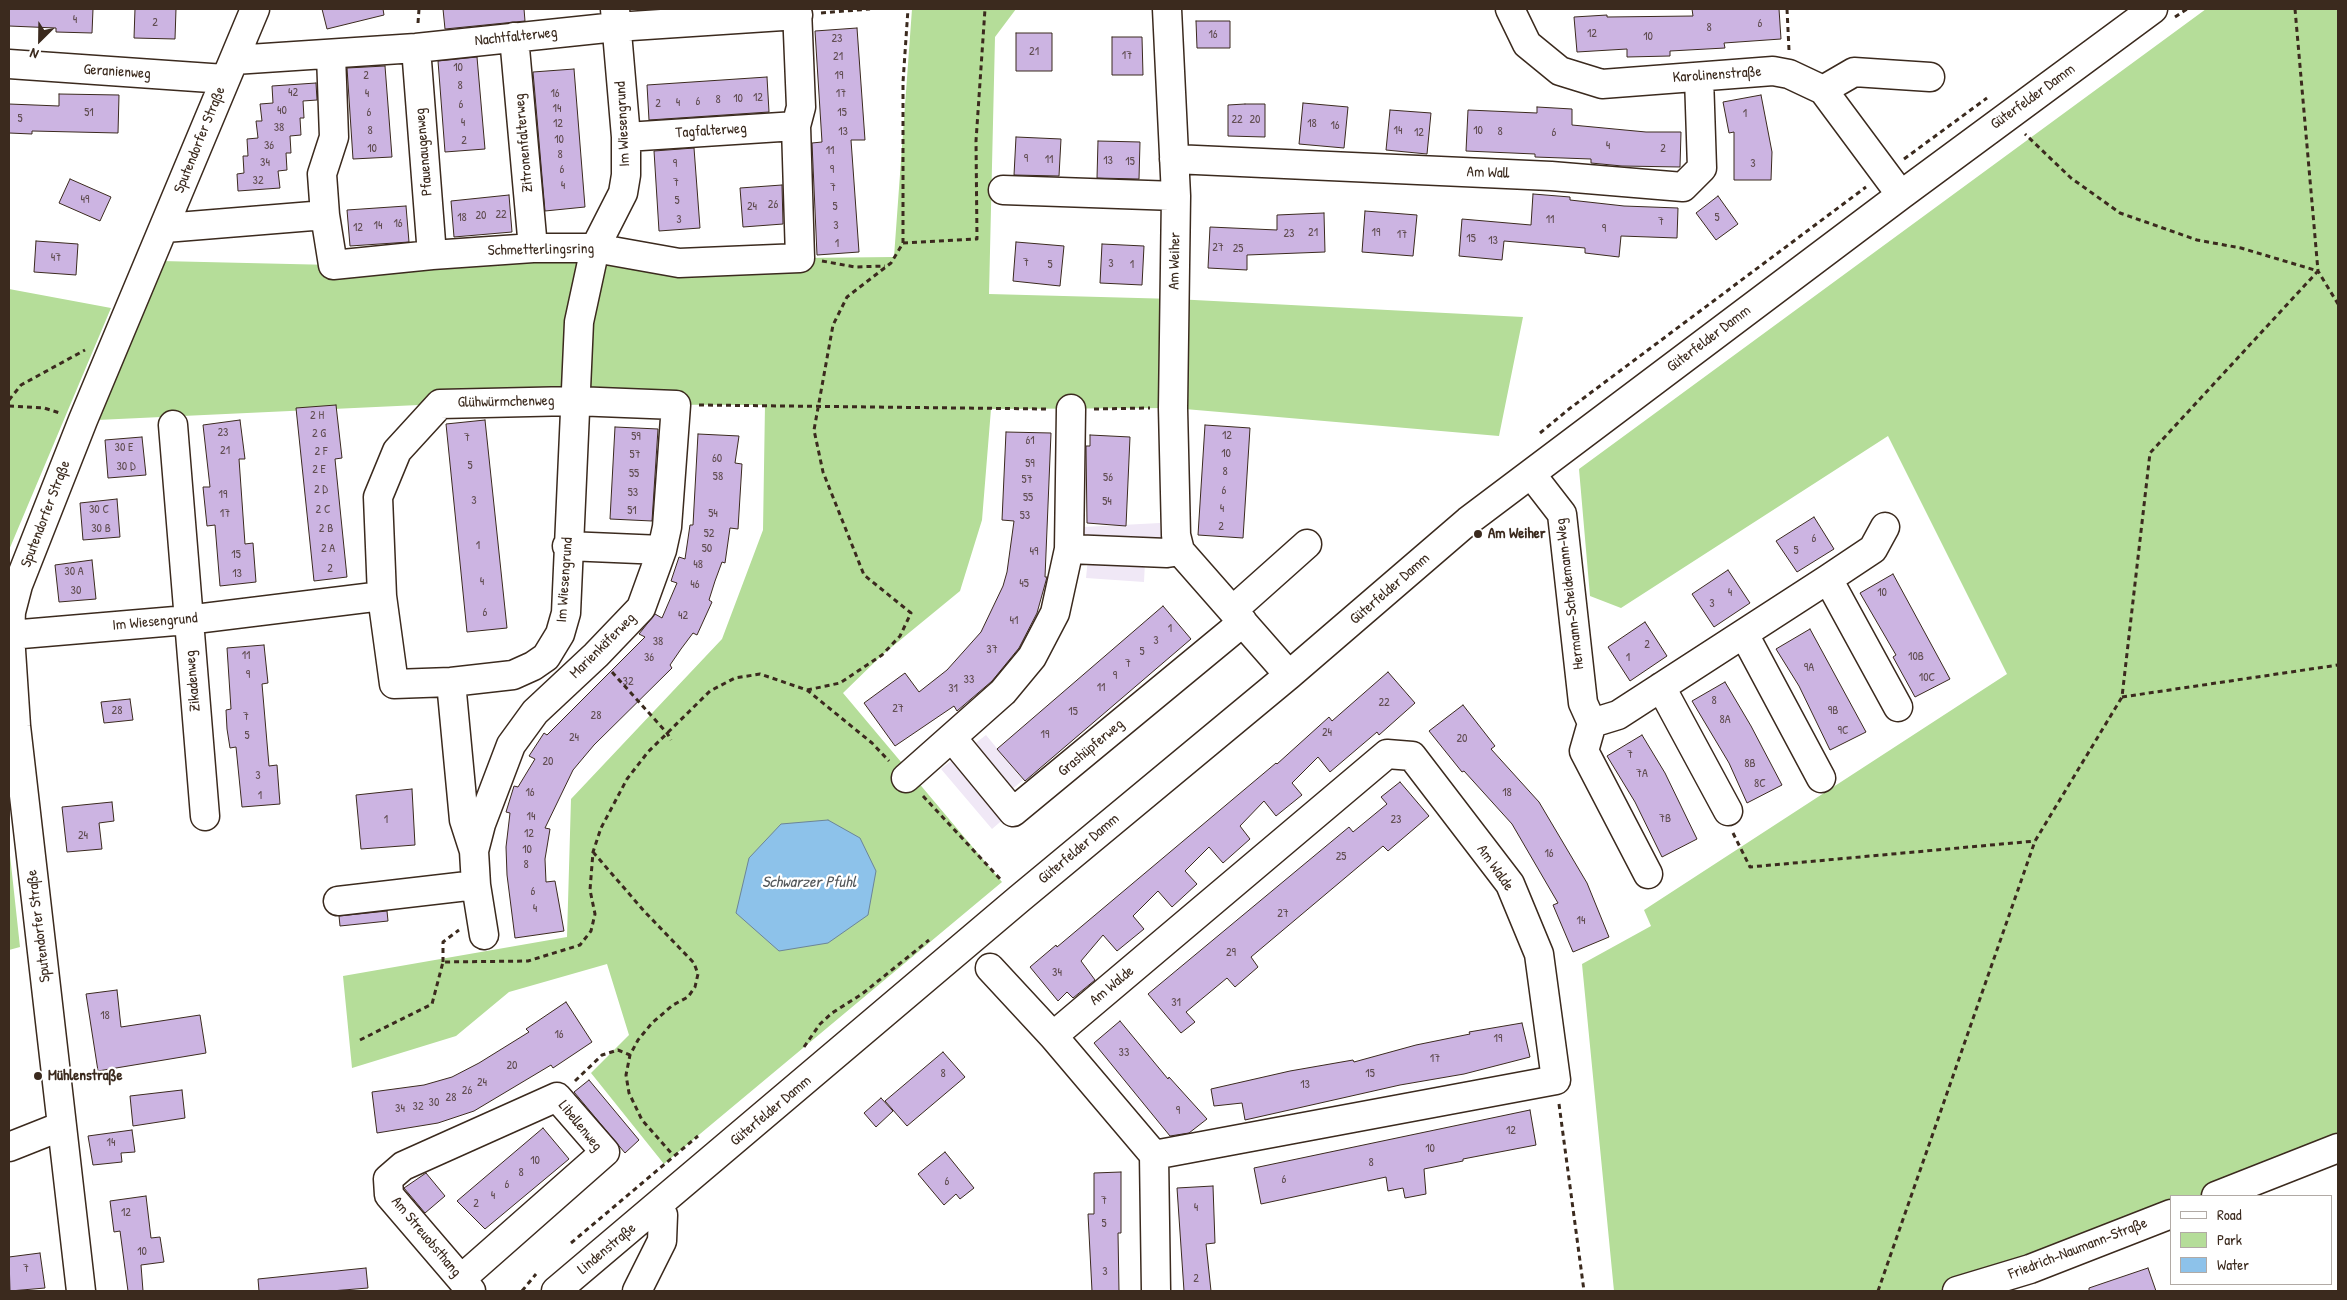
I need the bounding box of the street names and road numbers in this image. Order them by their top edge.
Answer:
street label: Nachtfalterweg [474,24,558,50]
street label: Güterfelder Damm [1987,60,2079,134]
street label: Geranienweg [83,61,151,83]
street label: Karolinenstraße [1672,63,1762,87]
street label: Im Wiesengrund [612,81,634,167]
street label: Sputendorfer Straße [170,84,230,196]
street label: Zitronenfalterweg [511,93,537,193]
street label: Pfauenaugenweg [411,107,437,197]
street label: Tagfalterweg [675,120,747,142]
street label: Am Wall [1466,163,1510,183]
street label: Am Weiher [1165,232,1185,290]
street label: Schmetterlingsring [488,240,594,260]
street label: Güterfelder Damm [1664,302,1754,376]
street label: Glühwürmchenweg [457,392,555,412]
street label: Sputendorfer Straße [17,458,75,570]
street label: Hermann-Scheidemann-Weg [1552,517,1588,671]
street label: Im Wiesengrund [553,537,577,623]
street label: Güterfelder Damm [1346,549,1434,629]
street label: Im Wiesengrund [112,609,198,635]
street label: Marienkäferweg [566,609,640,683]
street label: Zikadenweg [181,650,205,712]
street label: Grashüpferweg [1055,715,1127,781]
street label: Güterfelder Damm [1035,810,1123,888]
street label: Am Walde [1473,842,1517,894]
street label: Sputendorfer Straße [23,869,55,983]
street label: Am Walde [1086,962,1138,1010]
street label: Güterfelder Damm [727,1072,815,1150]
street label: Libellenweg [554,1097,606,1155]
street label: Am Streuobsthang [387,1193,465,1281]
street label: Friedrich-Naumann-Straße [2006,1214,2150,1284]
street label: Lindenstraße [574,1219,640,1279]

